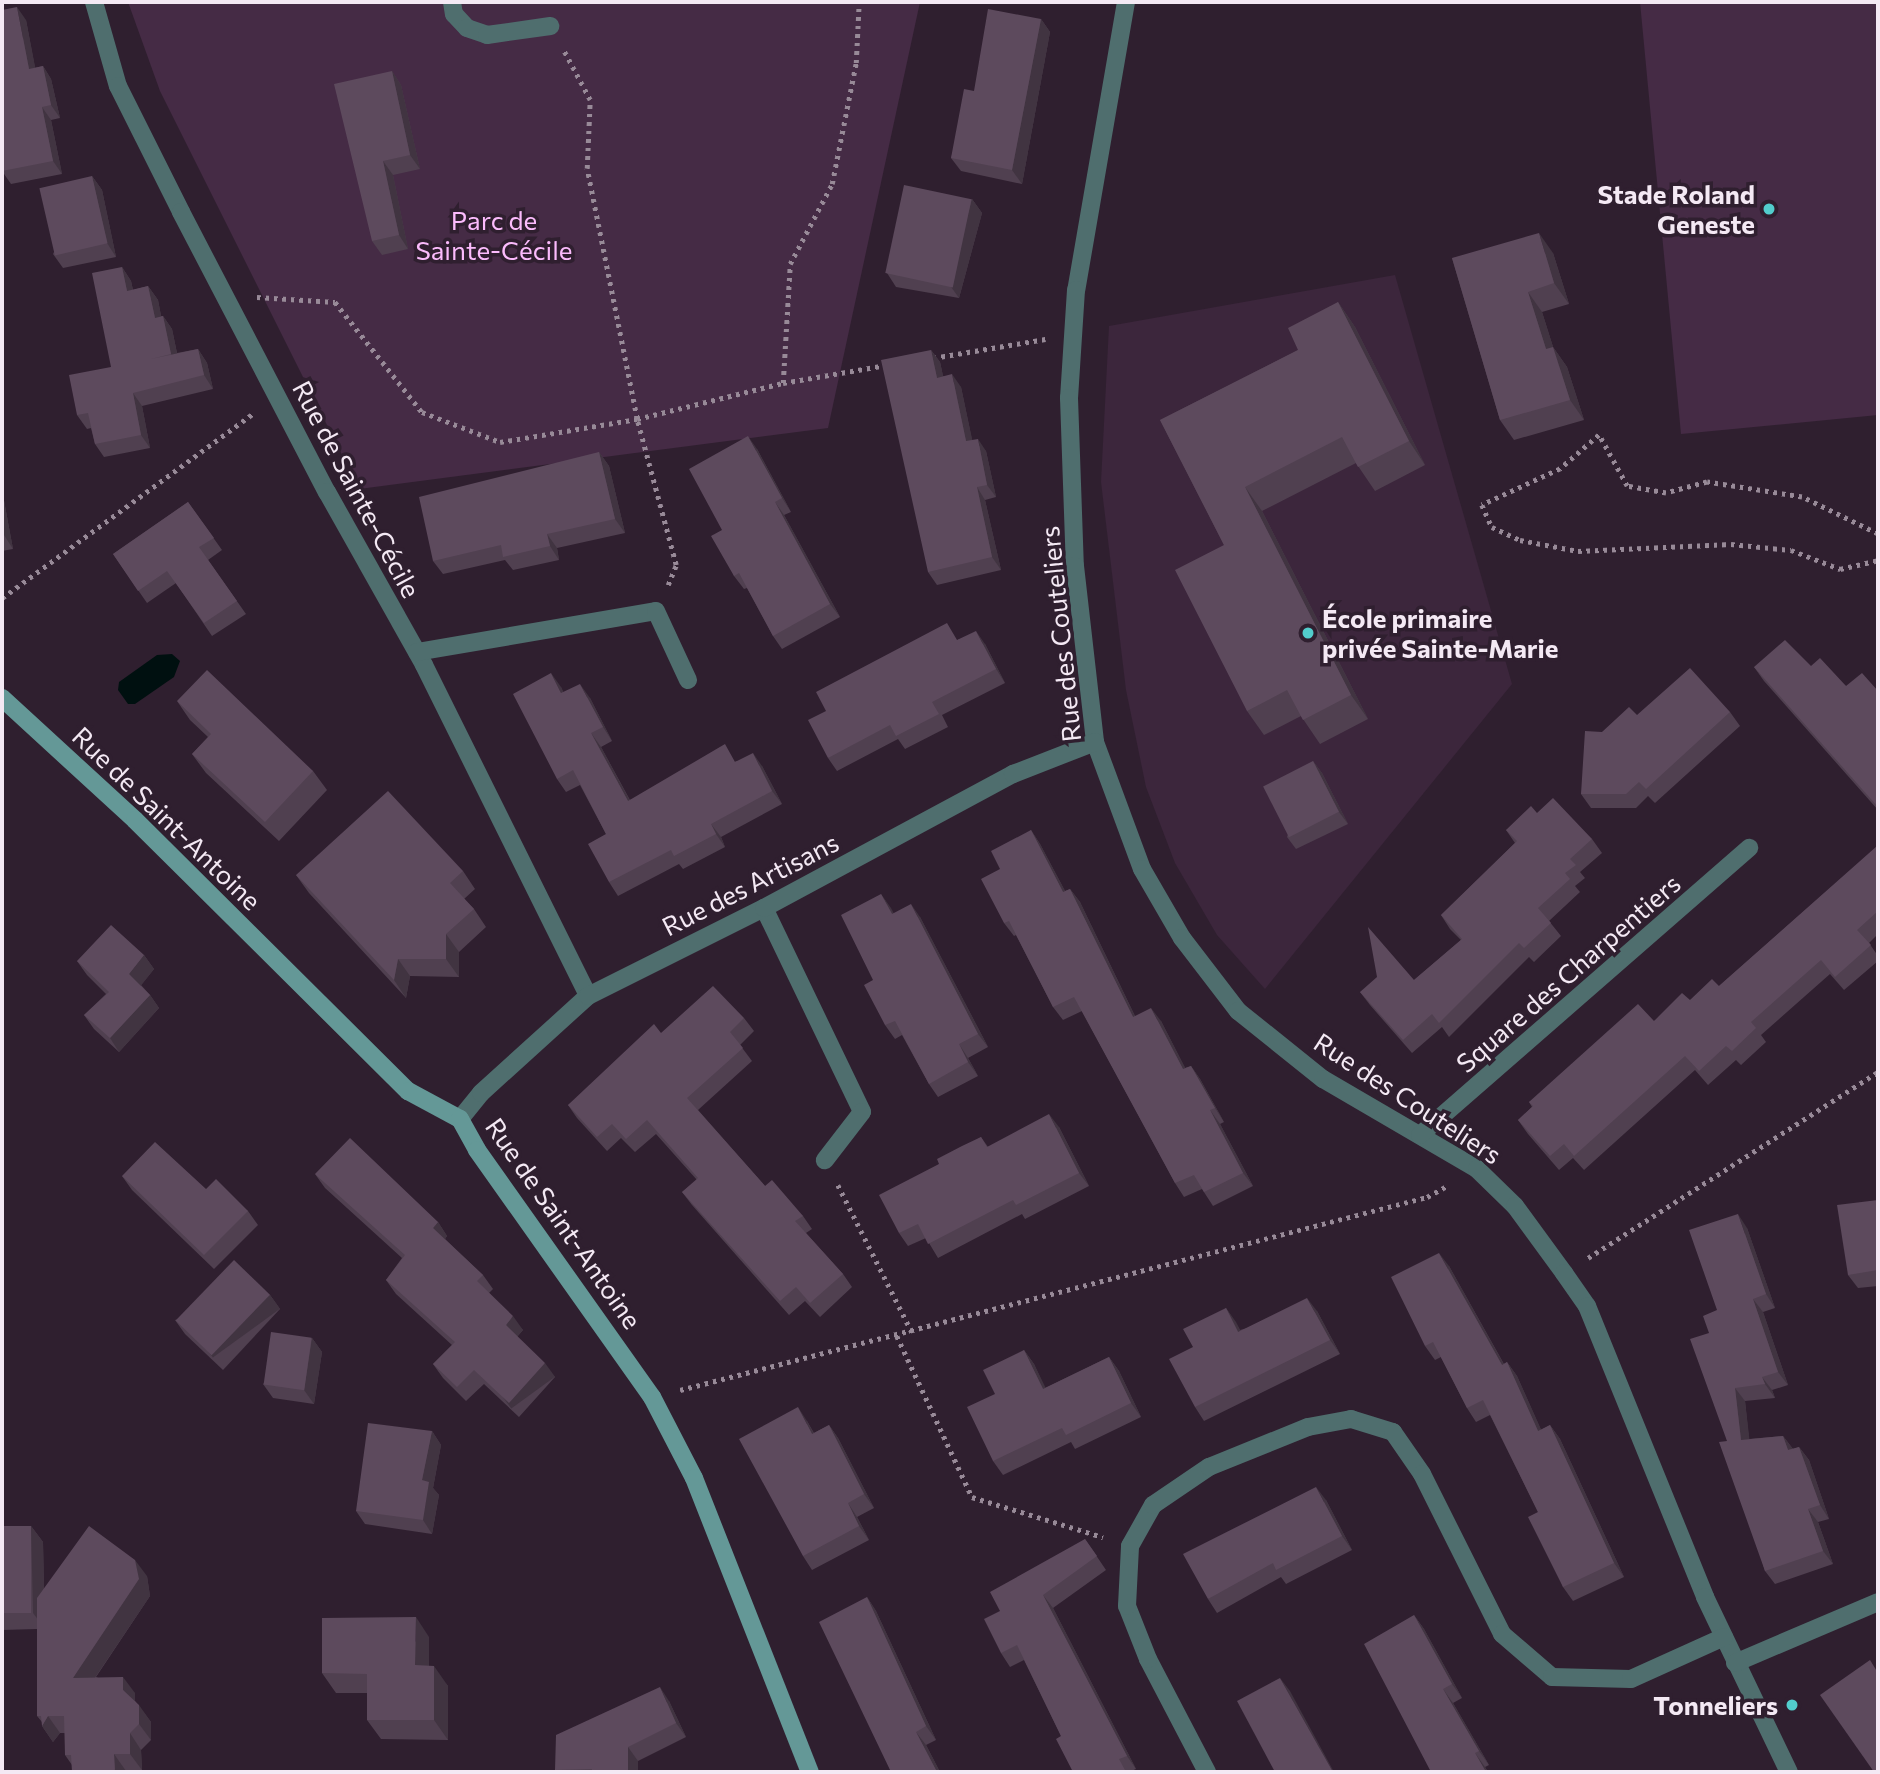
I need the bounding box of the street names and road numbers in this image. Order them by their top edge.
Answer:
street label: Rue de Sainte-Cécile [287,375,427,603]
street label: Rue des Couteliers [1033,525,1087,743]
street label: Rue de Saint-Antoine [66,720,268,916]
street label: Rue des Artisans [657,826,843,942]
street label: Square des Charpentiers [1450,867,1686,1079]
street label: Rue des Couteliers [1309,1026,1507,1170]
street label: Rue de Saint-Antoine [480,1112,648,1334]

